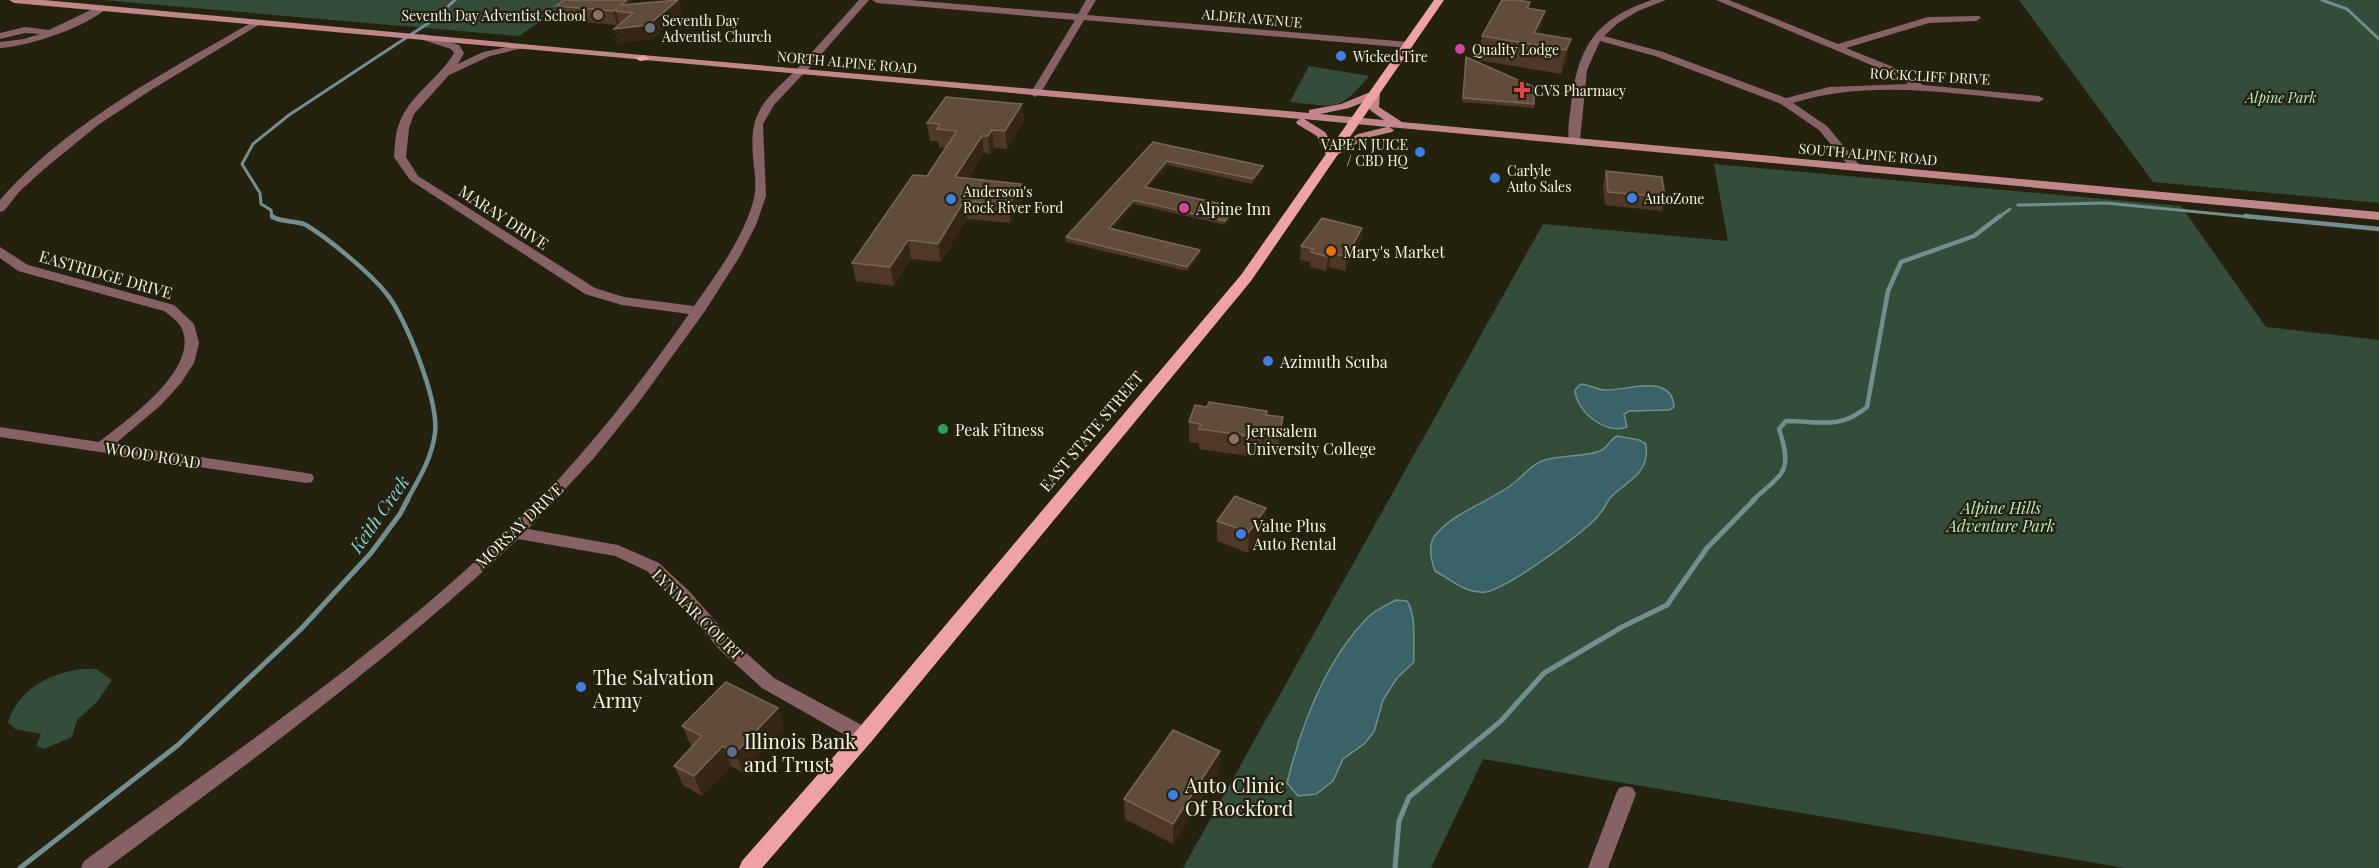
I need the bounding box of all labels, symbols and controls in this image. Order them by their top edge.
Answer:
street label: ALDER AVENUE [1200,4,1303,32]
place label: Seventh Day Adventist School [401,6,586,25]
marker: Seventh Day Adventist School [591,8,605,22]
place label: Seventh Day Adventist Church [661,11,772,46]
marker: Seventh Day Adventist Church [643,21,657,35]
place label: Quality Lodge [1472,40,1559,59]
marker: Quality Lodge [1453,42,1467,56]
street label: NORTH ALPINE ROAD [776,46,918,78]
place label: Wicked Tire [1352,47,1428,66]
marker: Wicked Tire [1334,49,1348,63]
street label: ROCKCLIFF DRIVE [1869,63,1991,89]
place label: CVS Pharmacy [1534,81,1626,100]
marker: CVS Pharmacy [1515,83,1529,97]
park label: Alpine Park [2244,88,2316,107]
place label: VAPE N JUICE / CBD HQ [1320,135,1409,170]
street label: SOUTH ALPINE ROAD [1798,138,1938,170]
marker: VAPE N JUICE / CBD HQ [1413,145,1427,159]
place label: Carlyle Auto Sales [1506,161,1571,196]
marker: Carlyle Auto Sales [1488,171,1502,185]
street label: MARAY DRIVE [455,180,553,254]
place label: Anderson's Rock River Ford [962,182,1063,217]
place label: AutoZone [1643,189,1704,208]
marker: AutoZone [1625,191,1639,205]
marker: Anderson's Rock River Ford [944,192,958,206]
place label: Alpine Inn [1195,198,1271,219]
marker: Alpine Inn [1177,201,1191,215]
place label: Mary's Market [1343,241,1445,262]
marker: Mary's Market [1324,244,1338,258]
street label: EASTRIDGE DRIVE [37,245,175,303]
place label: Azimuth Scuba [1279,351,1388,372]
marker: Azimuth Scuba [1261,354,1275,368]
street label: EAST STATE STREET [1034,366,1148,496]
place label: Peak Fitness [955,419,1044,440]
place label: Jerusalem University College [1245,420,1376,459]
marker: Peak Fitness [936,422,950,436]
marker: Jerusalem University College [1227,432,1241,446]
street label: WOOD ROAD [103,437,202,473]
water label: Keith Creek [343,471,414,558]
street label: MORSAY DRIVE [471,478,567,572]
park label: Alpine Hills Adventure Park [1945,497,2055,536]
place label: Value Plus Auto Rental [1252,515,1337,554]
marker: Value Plus Auto Rental [1234,527,1248,541]
street label: LYNMAR COURT [648,564,748,664]
place label: The Salvation Army [592,663,714,713]
marker: The Salvation Army [574,680,588,694]
place label: Illinois Bank and Trust [744,727,856,777]
marker: Illinois Bank and Trust [725,745,739,759]
place label: Auto Clinic Of Rockford [1184,771,1294,821]
marker: Auto Clinic Of Rockford [1166,788,1180,802]

